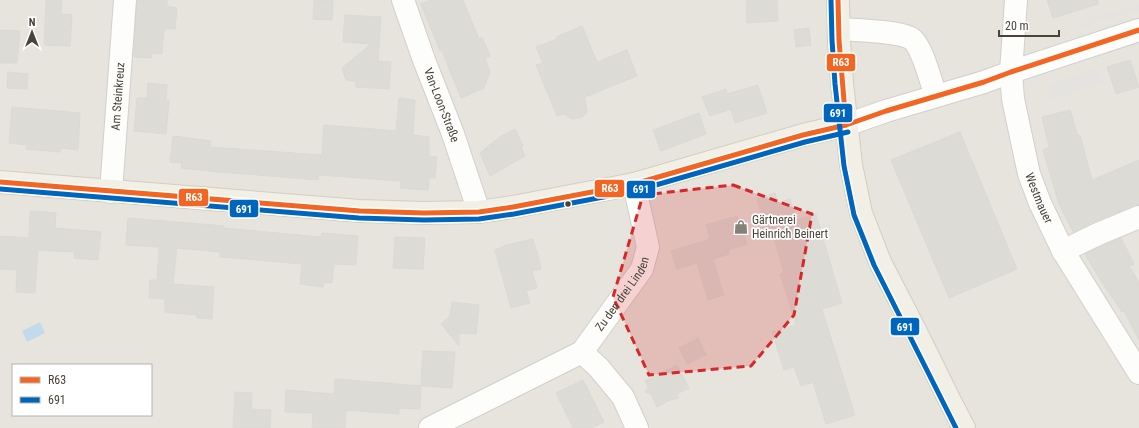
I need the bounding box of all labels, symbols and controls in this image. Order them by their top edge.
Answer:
north arrow [12,12,52,52]
scale bar [999,12,1059,38]
text: N [29,16,36,29]
text: 20 m [1005,19,1029,33]
line badge: R63 [826,53,856,72]
text: R63 [832,56,850,69]
street label: Am Steinkreuz [109,62,127,131]
street label: Van-Loon-Straße [421,66,462,144]
line badge: 691 [823,103,853,123]
text: 691 [830,107,846,120]
street label: Westmauer [1022,171,1056,226]
line badge: R63 [594,179,625,198]
line badge: 691 [626,180,656,199]
text: R63 [601,182,619,195]
text: 691 [633,183,649,196]
line badge: R63 [178,188,209,207]
text: R63 [185,191,203,204]
line badge: 691 [229,199,259,218]
unlabelled marker [563,199,573,209]
text: 691 [236,203,252,216]
place label: Gärtnerei Heinrich Beinert [752,213,828,241]
shop icon: Gärtnerei Heinrich Beinert [733,219,749,235]
street label: Zu den drei Linden [592,255,652,334]
line badge: 691 [890,317,920,336]
text: 691 [897,321,913,334]
legend [12,364,152,416]
text: R63 [48,373,66,387]
text: 691 [48,393,66,407]

